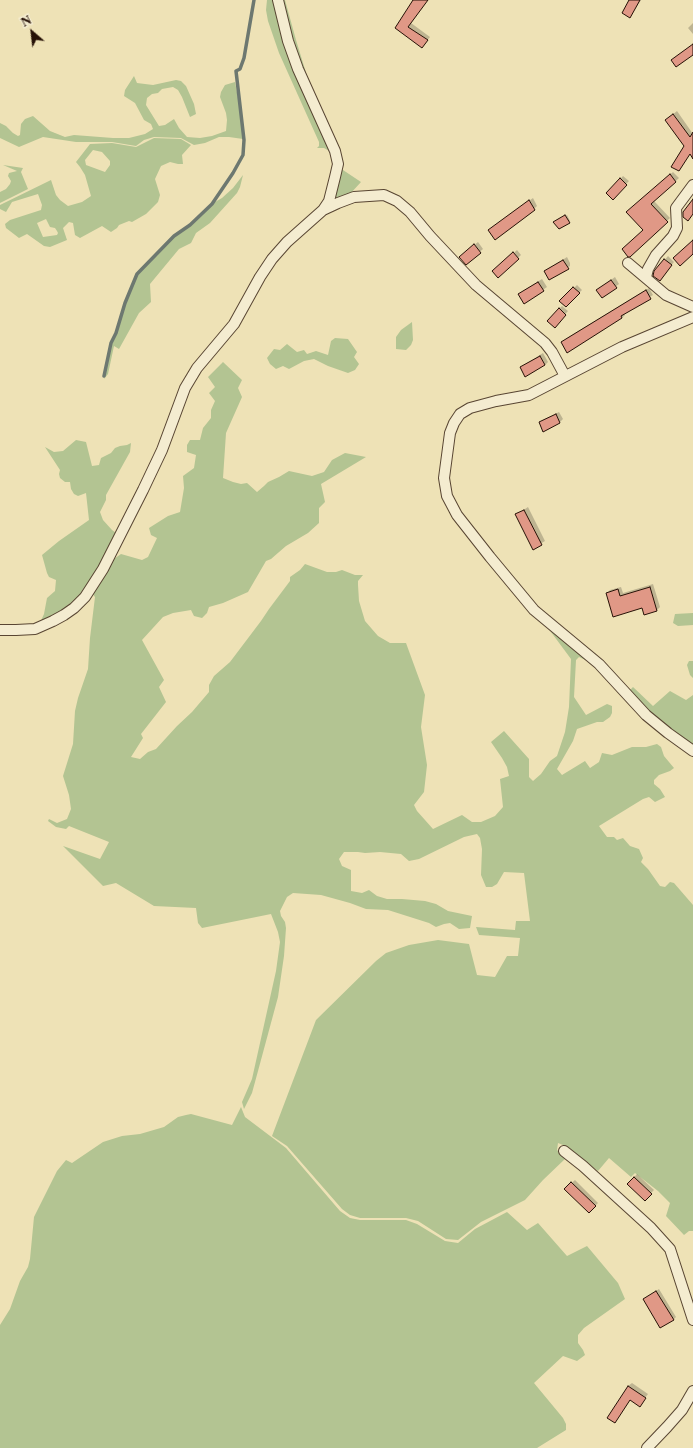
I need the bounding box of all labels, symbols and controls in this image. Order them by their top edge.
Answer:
north arrow [12,12,52,52]
text: N [19,13,34,30]

